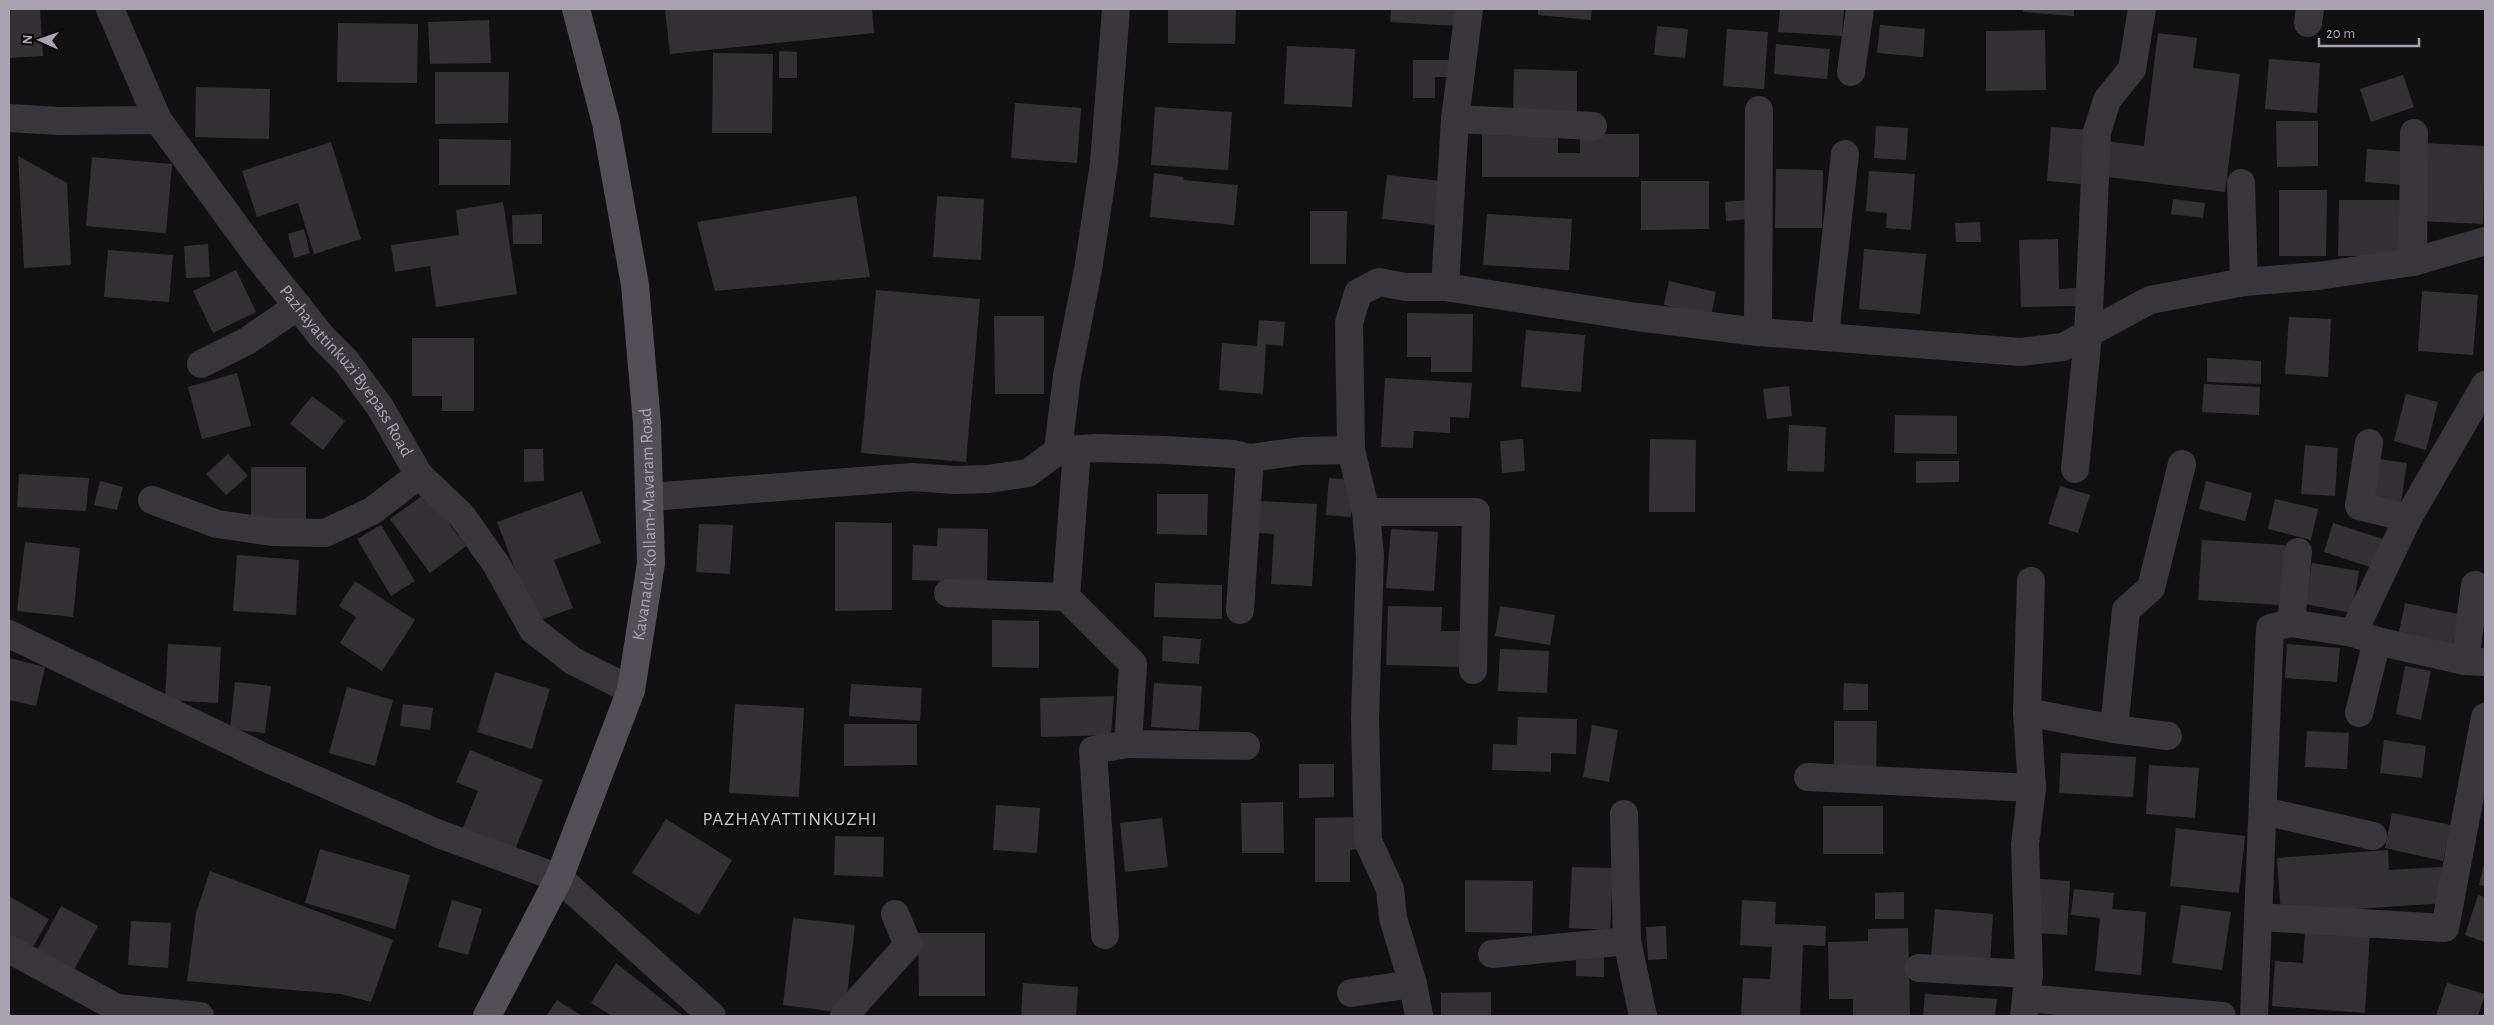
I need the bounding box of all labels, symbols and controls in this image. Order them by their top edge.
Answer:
north arrow [15,15,65,65]
scale bar [2319,15,2419,47]
text: 20 m [2326,26,2355,41]
text: N [21,34,35,45]
street label: Pazhayattinkuzi Byepass Road [276,282,416,460]
street label: Kavanadu-Kollam-Mavaram Road [630,407,660,642]
district label: PAZHAYATTINKUZHI [702,810,878,829]

